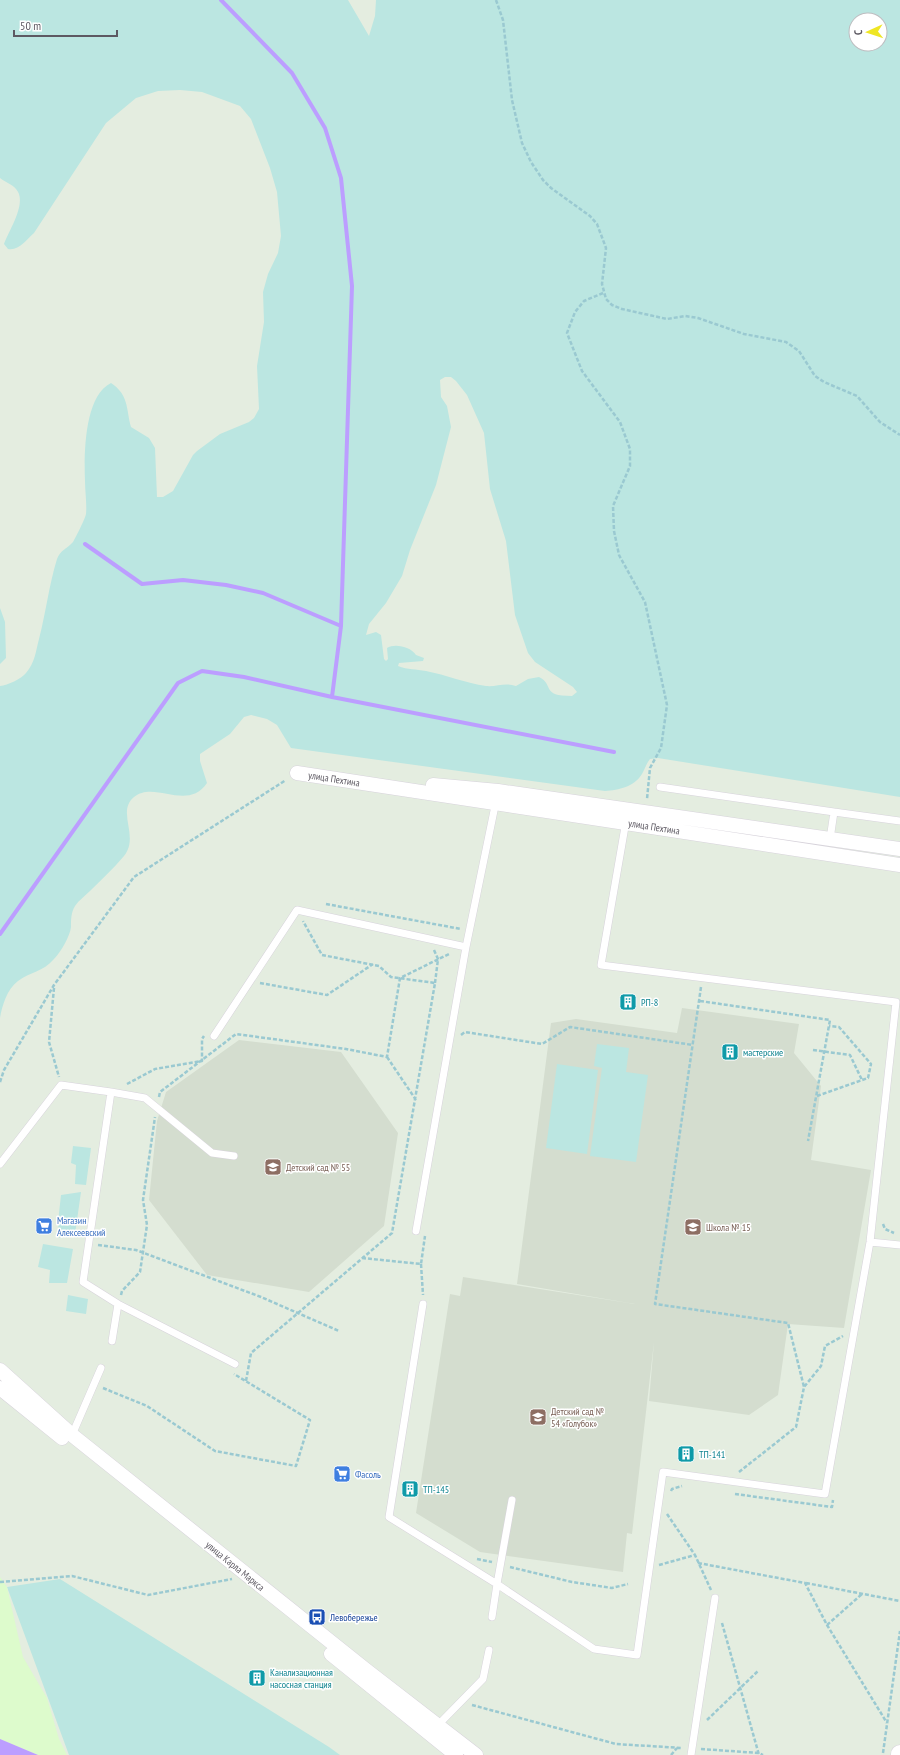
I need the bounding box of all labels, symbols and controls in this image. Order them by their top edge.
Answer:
scale bar [14,12,117,38]
north arrow [848,12,888,52]
text: 50 m [20,18,41,33]
text: С [851,30,865,35]
street label: улица Пехтина [307,769,361,789]
street label: улица Пехтина [627,817,681,837]
building icon: РП-8 [618,992,638,1012]
place label: РП-8 [641,996,658,1009]
building icon: мастерские [720,1042,740,1062]
place label: мастерские [743,1046,783,1059]
school or university icon: Детский сад № 55 [263,1157,283,1177]
place label: Детский сад № 55 [286,1161,350,1174]
place label: Магазин Алексеевский [57,1214,105,1239]
supermarket icon: Магазин Алексеевский [34,1216,54,1236]
school or university icon: Школа № 15 [683,1217,703,1237]
place label: Школа № 15 [706,1221,751,1234]
place label: Детский сад № 54 «Голубок» [551,1405,604,1430]
school or university icon: Детский сад № 54 «Голубок» [528,1407,548,1427]
building icon: ТП-141 [676,1444,696,1464]
place label: ТП-141 [699,1448,725,1461]
supermarket icon: Фасоль [332,1464,352,1484]
place label: Фасоль [355,1468,381,1481]
building icon: ТП-145 [400,1479,420,1499]
place label: ТП-145 [423,1483,449,1496]
street label: улица Карла Маркса [203,1538,267,1594]
bus stop icon: Левобережье [307,1607,327,1627]
place label: Левобережье [329,1611,378,1624]
place label: Канализационная насосная станция [270,1666,333,1691]
building icon: Канализационная насосная станция [247,1668,267,1688]

